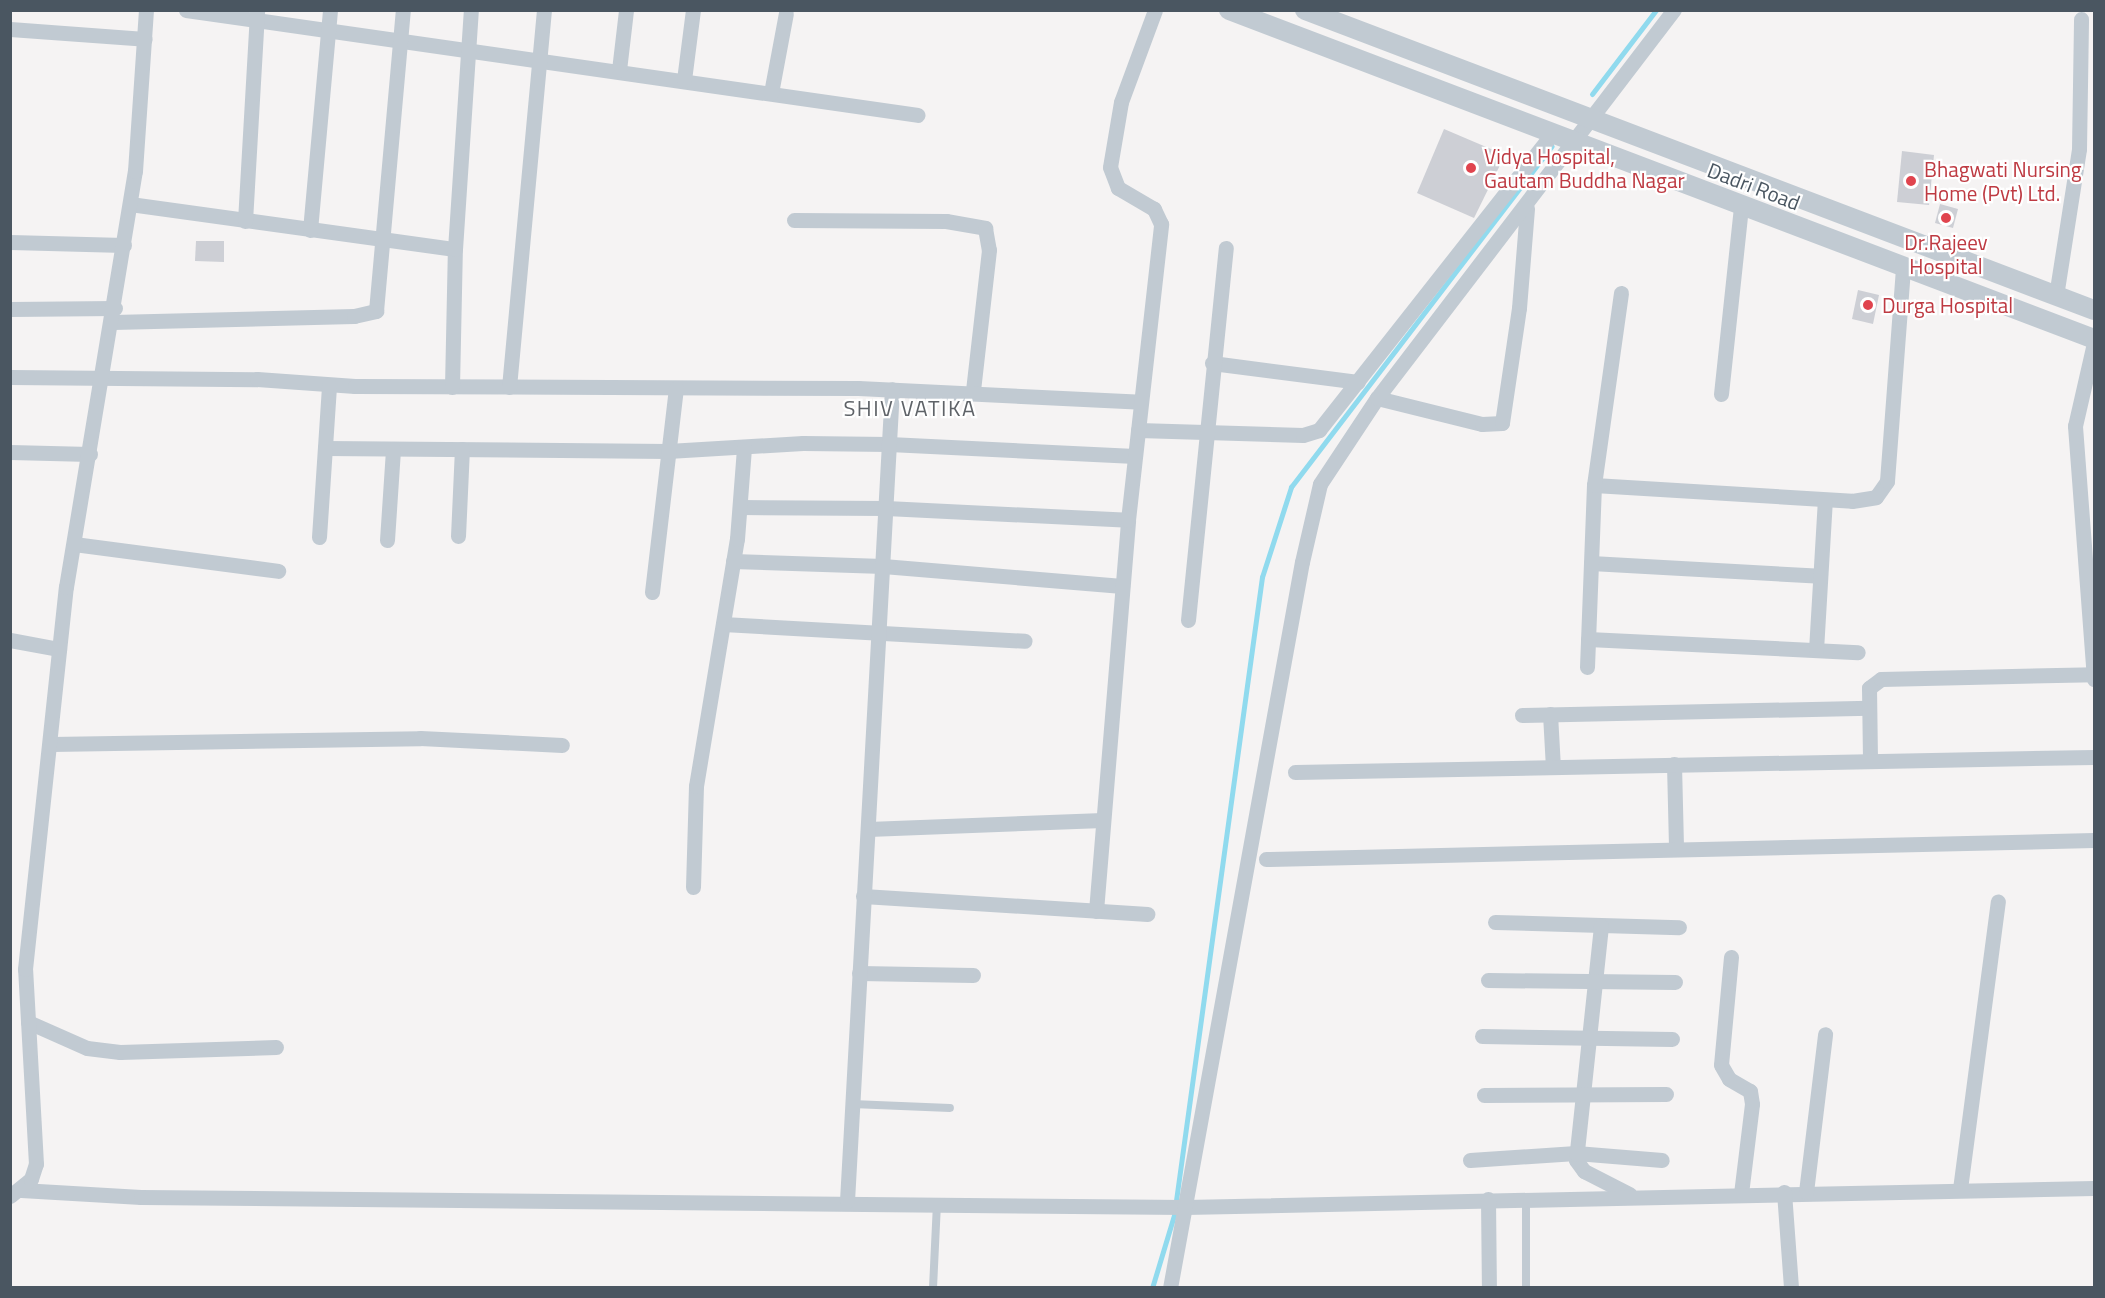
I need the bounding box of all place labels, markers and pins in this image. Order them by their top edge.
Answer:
place label: Vidya Hospital, Gautam Buddha Nagar [1484,143,1685,193]
place label: Bhagwati Nursing Home (Pvt) Ltd. [1924,156,2082,206]
marker: Vidya Hospital, Gautam Buddha Nagar [1462,159,1480,177]
marker: Bhagwati Nursing Home (Pvt) Ltd. [1902,172,1920,190]
marker: Dr.Rajeev Hospital [1937,209,1955,227]
place label: Dr.Rajeev Hospital [1904,229,1988,279]
place label: Durga Hospital [1882,292,2013,318]
marker: Durga Hospital [1859,296,1877,314]

